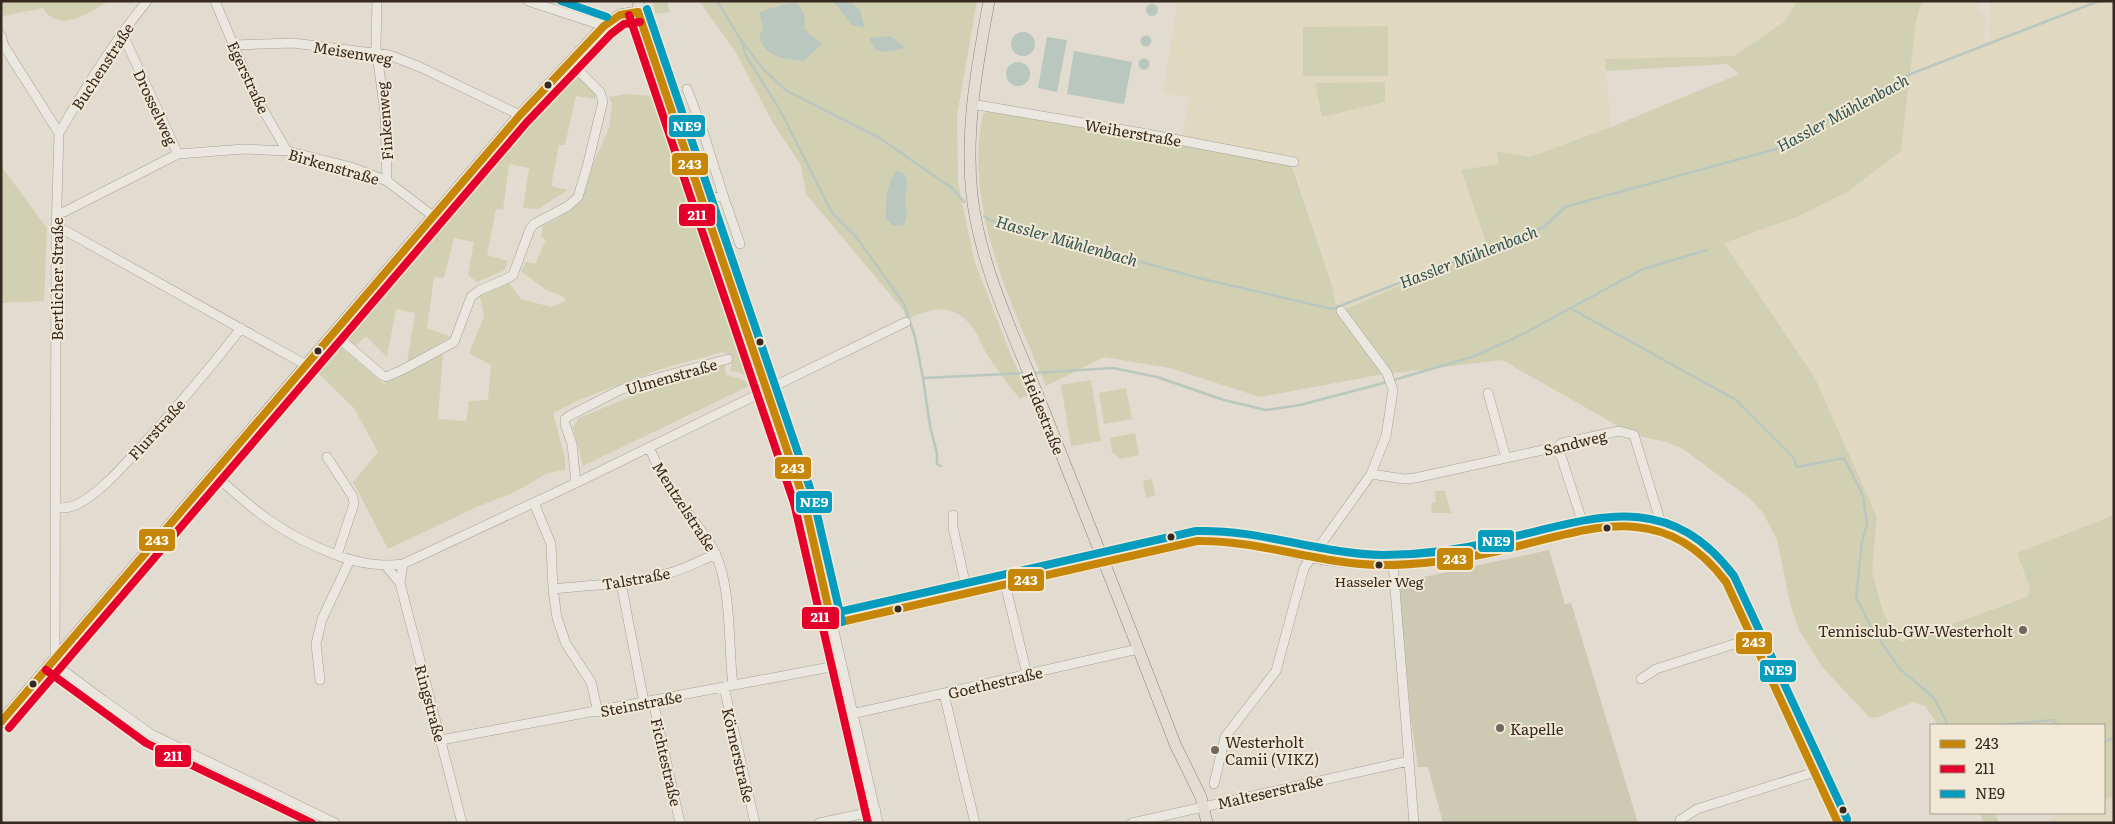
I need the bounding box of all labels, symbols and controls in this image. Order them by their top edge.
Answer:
street label: Buchenstraße [65,18,139,114]
street label: Meisenweg [312,34,395,70]
street label: Egerstraße [222,37,276,117]
street label: Drosselweg [128,65,184,149]
water label: Hassler Mühlenbach [1772,67,1913,157]
street label: Finkenweg [370,80,398,161]
unlabelled marker [543,80,553,90]
street label: Weiherstraße [1083,112,1183,152]
line badge: NE9 [668,114,706,138]
text: NE9 [672,115,702,135]
street label: Birkenstraße [286,142,382,190]
line badge: 243 [671,152,709,176]
text: 243 [678,153,702,173]
line badge: 211 [678,203,716,227]
text: 211 [687,204,707,224]
water label: Hassler Mühlenbach [993,208,1141,272]
street label: Bertlicher Straße [45,217,68,341]
water label: Hassler Mühlenbach [1395,218,1541,293]
unlabelled marker [755,337,765,347]
unlabelled marker [313,346,323,356]
street label: Ulmenstraße [622,352,720,400]
street label: Heidestraße [1017,368,1071,458]
street label: Flurstraße [122,393,190,465]
street label: Sandweg [1541,423,1610,461]
street label: Mentzelstraße [647,456,723,556]
line badge: 243 [774,456,812,480]
text: 243 [781,457,805,477]
line badge: NE9 [795,490,833,514]
text: NE9 [799,491,829,511]
unlabelled marker [1602,523,1612,533]
line badge: 243 [138,528,176,552]
text: 243 [145,529,169,549]
line badge: NE9 [1477,529,1515,553]
text: NE9 [1481,530,1511,550]
unlabelled marker [1166,532,1176,542]
line badge: 243 [1436,547,1474,571]
text: 243 [1443,548,1467,568]
marker: Hasseler Weg [1374,560,1384,570]
street label: Talstraße [600,561,672,595]
line badge: 243 [1007,568,1045,592]
text: 243 [1014,569,1038,589]
place label: Hasseler Weg [1334,571,1424,591]
unlabelled marker [893,604,903,614]
line badge: 211 [801,606,840,630]
text: 211 [810,606,830,626]
place label: Tennisclub-GW-Westerholt [1818,619,2013,642]
marker: Tennisclub-GW-Westerholt [2017,624,2029,636]
line badge: 243 [1735,631,1773,655]
text: 243 [1742,631,1766,651]
line badge: NE9 [1759,659,1797,683]
text: NE9 [1763,659,1793,679]
street label: Goethestraße [945,660,1045,704]
street label: Ringstraße [410,662,452,745]
unlabelled marker [28,679,38,689]
street label: Steinstraße [598,684,684,722]
street label: Körnerstraße [717,705,761,805]
street label: Fichtestraße [646,716,688,809]
place label: Kapelle [1510,717,1564,740]
marker: Kapelle [1494,722,1506,734]
legend [1930,724,2105,814]
place label: Westerholt Camii (VIKZ) [1225,730,1319,770]
text: 243 [1975,731,1999,754]
line badge: 211 [154,744,192,768]
marker: Westerholt Camii (VIKZ) [1209,744,1221,756]
text: 211 [163,745,183,765]
text: 211 [1975,756,1995,779]
street label: Malteserstraße [1215,768,1326,814]
text: NE9 [1975,781,2005,804]
unlabelled marker [1838,805,1848,815]

